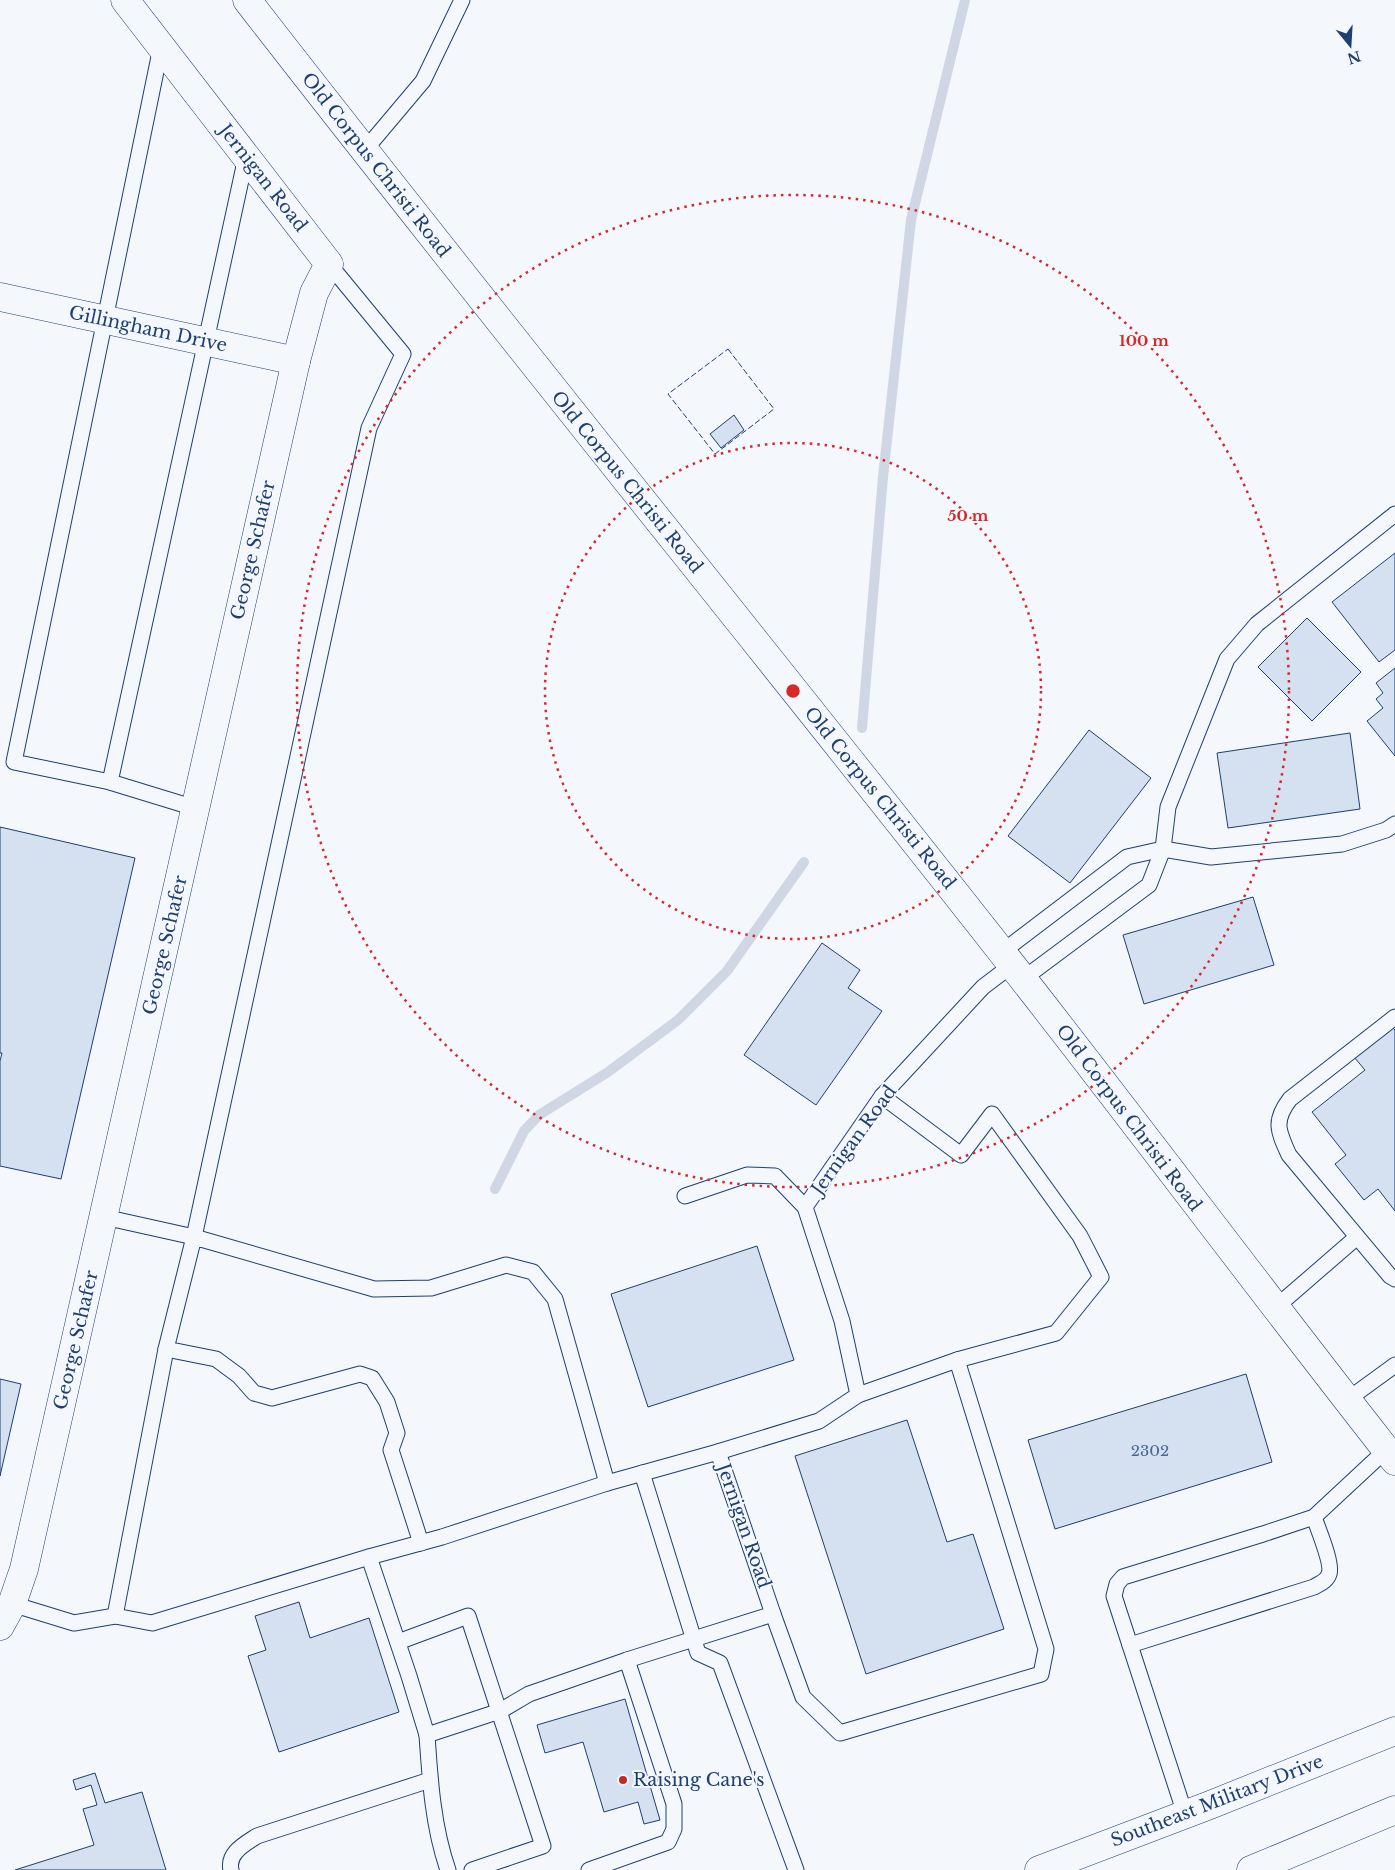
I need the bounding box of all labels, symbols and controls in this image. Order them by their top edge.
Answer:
north arrow [1325,20,1375,70]
text: N [1345,47,1363,68]
street label: Old Corpus Christi Road [297,68,455,262]
street label: Jernigan Road [213,118,312,236]
street label: Gillingham Drive [67,301,229,357]
text: 100 m [1119,331,1169,350]
street label: Old Corpus Christi Road [547,386,707,578]
street label: George Schafer [226,478,280,622]
text: 50 m [948,506,989,525]
centre of rings [784,682,802,700]
street label: Old Corpus Christi Road [800,702,960,894]
street label: George Schafer [138,873,192,1017]
street label: Old Corpus Christi Road [1052,1020,1206,1216]
street label: Jernigan Road [806,1081,901,1201]
street label: George Schafer [49,1268,103,1412]
house number: 2302 [1131,1441,1169,1460]
street label: Jernigan Road [712,1459,776,1591]
street label: Southeast Military Drive [1108,1750,1326,1852]
place label: Raising Cane's [633,1769,764,1791]
marker: Raising Cane's [617,1774,629,1786]

